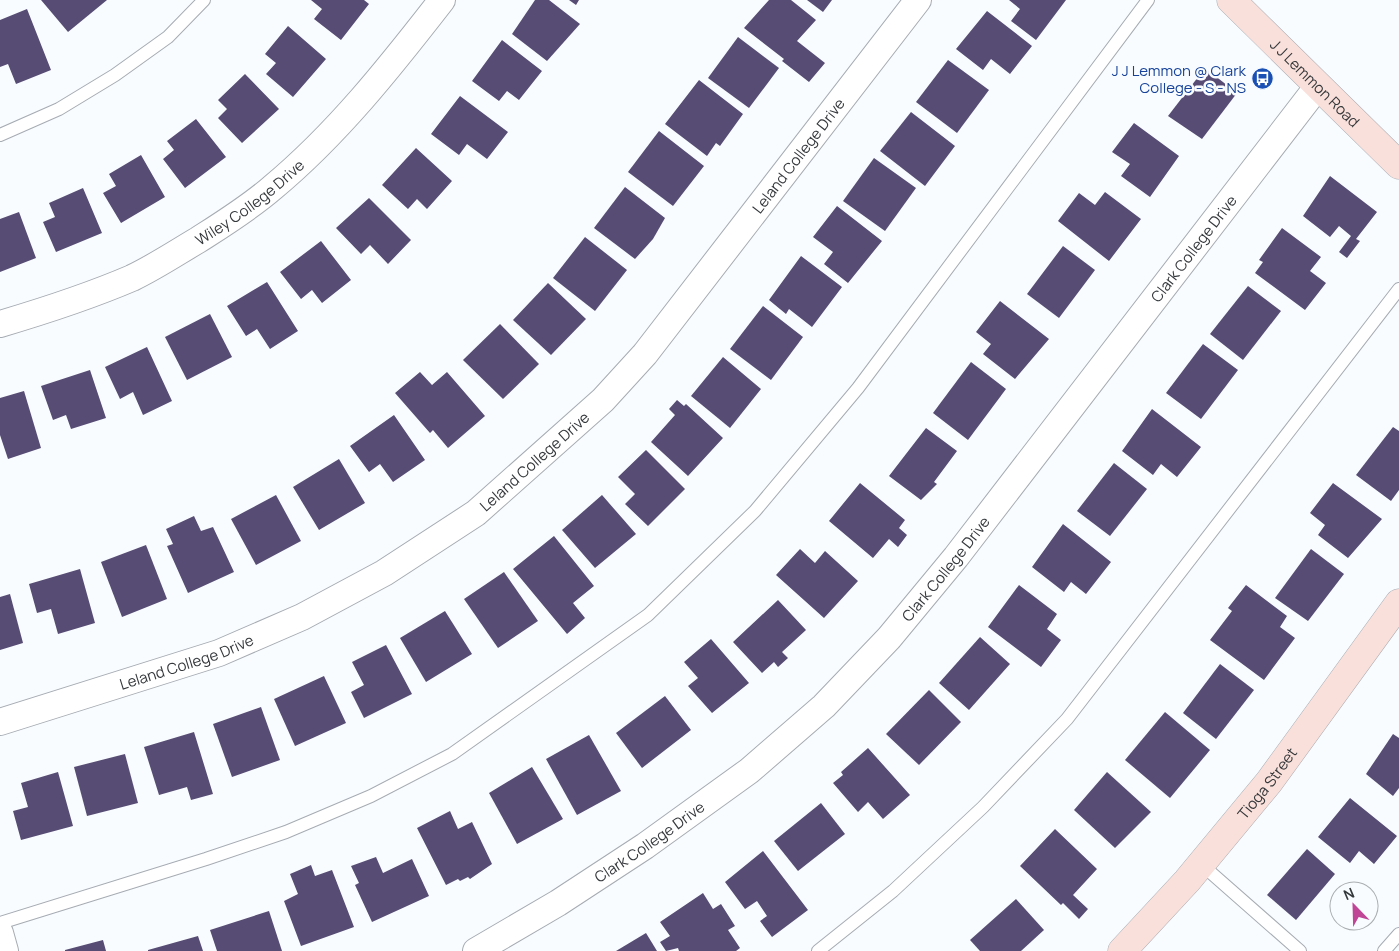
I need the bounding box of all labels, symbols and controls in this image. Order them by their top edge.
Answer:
street label: J J Lemmon Road [1266,34,1365,131]
place label: J J Lemmon @ Clark College - S - NS [1112,60,1247,98]
bus stop icon: J J Lemmon @ Clark College - S - NS [1250,67,1274,91]
street label: Leland College Drive [747,93,849,217]
street label: Wiley College Drive [191,154,309,250]
street label: Clark College Drive [1145,190,1241,306]
street label: Leland College Drive [475,407,594,516]
street label: Clark College Drive [897,511,994,626]
street label: Leland College Drive [117,629,257,694]
street label: Tioga Street [1232,743,1301,823]
street label: Clark College Drive [590,796,709,887]
north arrow [1329,881,1379,931]
text: N [1340,883,1357,904]

